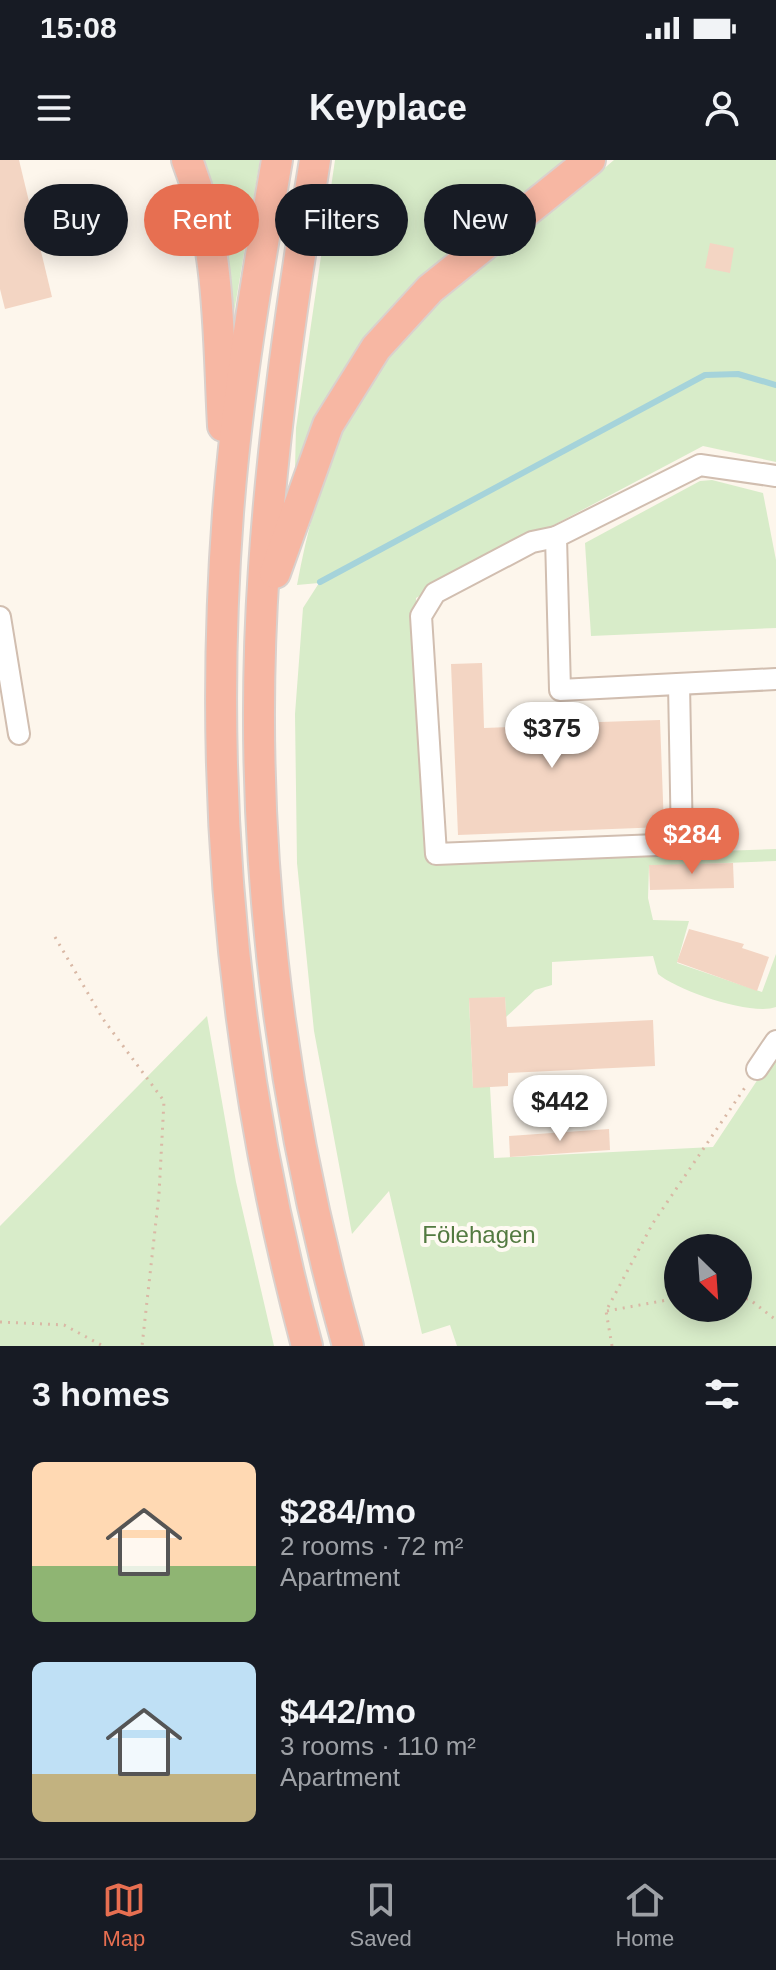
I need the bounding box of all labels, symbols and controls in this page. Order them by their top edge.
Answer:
text: 15:08 [40,11,117,44]
icon: menu [32,86,76,130]
icon: person [700,86,744,130]
text: Keyplace [309,87,467,128]
chip: Buy [24,184,128,256]
chip: Rent [144,184,259,256]
chip: Filters [275,184,408,256]
chip: New [424,184,536,256]
pin: $375 [505,702,599,770]
text: $375 [523,713,581,743]
pin: $284 [645,808,739,876]
text: $284 [663,819,721,849]
pin: $442 [513,1075,607,1143]
text: $442 [531,1086,589,1116]
park label: Fölehagen [422,1221,536,1248]
north arrow [664,1234,752,1322]
map controls [664,1234,752,1322]
icon: filters [700,1372,744,1416]
text: 3 homes [32,1375,170,1413]
text: $284/mo [280,1492,416,1530]
icon: home [96,1494,192,1590]
text: 2 rooms · 72 m² [280,1531,464,1561]
text: Apartment [280,1562,400,1592]
text: $442/mo [280,1692,416,1730]
icon: home [96,1694,192,1790]
text: 3 rooms · 110 m² [280,1731,476,1761]
text: Apartment [280,1762,400,1792]
tab: Map [102,1878,146,1952]
tab: Saved [349,1878,412,1952]
tab: Home [615,1878,674,1952]

